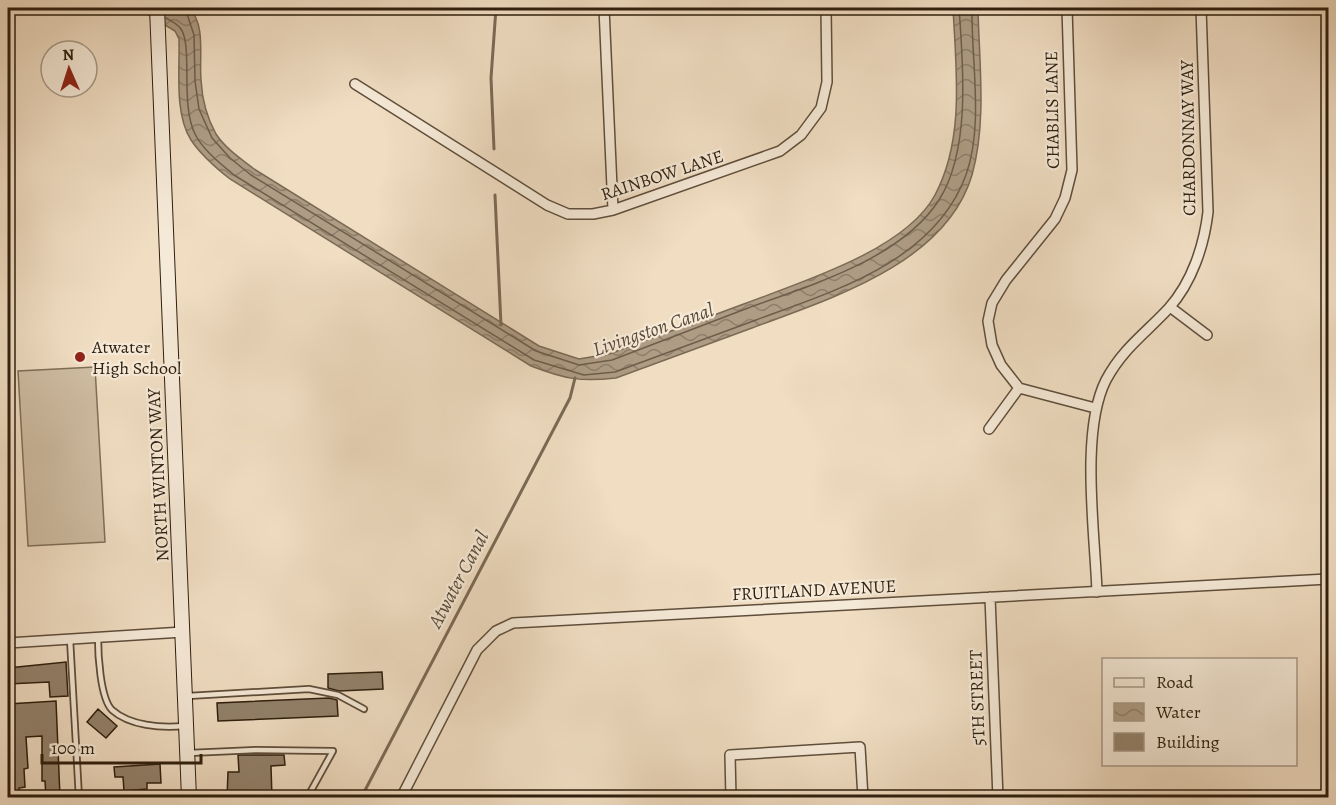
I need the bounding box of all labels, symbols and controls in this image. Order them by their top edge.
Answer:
north arrow [39,39,99,99]
text: N [62,44,75,66]
street label: CHABLIS LANE [1039,51,1065,169]
street label: CHARDONNAY WAY [1175,59,1201,216]
street label: RAINBOW LANE [598,144,726,206]
water label: Livingston Canal [589,296,717,363]
place label: Atwater High School [91,335,182,380]
marker: Atwater High School [73,350,87,364]
street label: NORTH WINTON WAY [141,387,175,562]
water label: Atwater Canal [421,526,495,633]
street label: FRUITLAND AVENUE [731,574,897,606]
street label: 5TH STREET [963,649,991,746]
legend [1102,658,1297,766]
text: Road [1156,670,1194,694]
text: Water [1155,700,1201,724]
scale bar [42,727,201,765]
text: Building [1156,730,1220,754]
text: 100 m [51,736,95,760]

